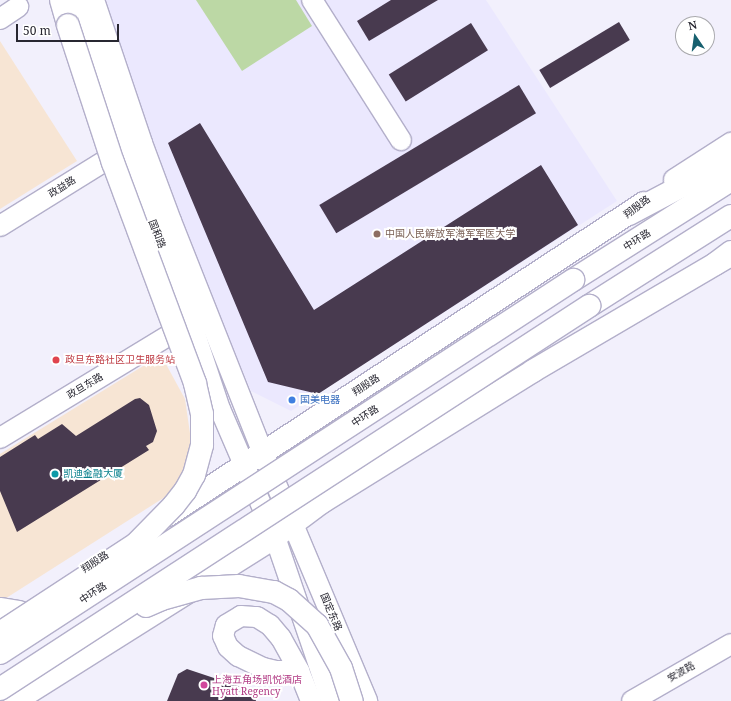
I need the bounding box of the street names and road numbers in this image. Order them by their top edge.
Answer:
street label: 政益路 [46,174,78,200]
street label: 翔殷路 [621,193,653,221]
street label: 国和路 [146,218,168,250]
street label: 中环路 [621,227,653,253]
street label: 政旦东路 [65,371,105,401]
street label: 翔殷路 [350,372,382,398]
street label: 中环路 [349,403,381,429]
street label: 翔殷路 [79,549,111,575]
street label: 中环路 [77,580,109,606]
street label: 国定东路 [318,591,344,633]
street label: 安波路 [665,659,697,685]

